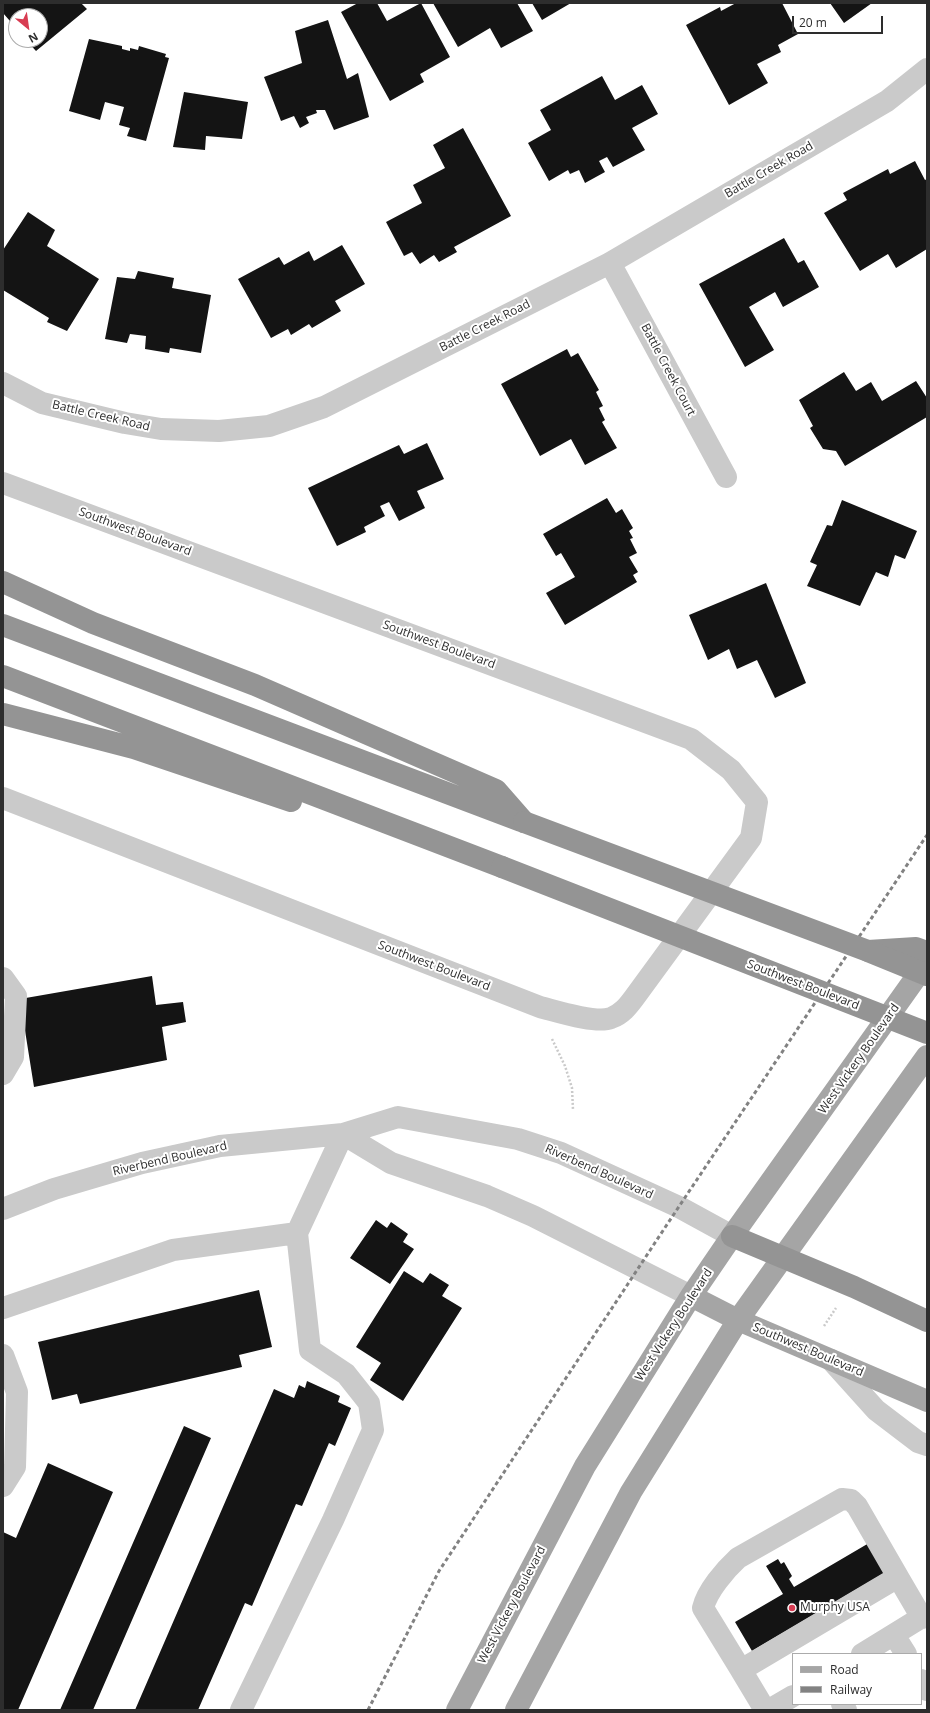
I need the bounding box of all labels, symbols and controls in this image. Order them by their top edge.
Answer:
north arrow [8,8,48,48]
scale bar [794,8,885,34]
text: 20 m [799,14,827,31]
text: N [26,29,41,47]
street label: Battle Creek Road [722,139,816,201]
street label: Battle Creek Road [437,297,533,355]
street label: Battle Creek Court [638,321,698,419]
street label: Battle Creek Road [51,398,151,434]
street label: Southwest Boulevard [77,505,193,559]
street label: Southwest Boulevard [381,618,497,672]
street label: Southwest Boulevard [376,938,492,994]
street label: Southwest Boulevard [745,957,861,1013]
street label: West Vickery Boulevard [816,1001,902,1117]
street label: Riverbend Boulevard [111,1139,229,1179]
street label: Riverbend Boulevard [543,1142,655,1202]
street label: West Vickery Boulevard [632,1266,716,1384]
street label: Southwest Boulevard [750,1320,866,1380]
street label: West Vickery Boulevard [475,1544,549,1666]
place label: Murphy USA [800,1601,870,1615]
marker: Murphy USA [787,1603,797,1613]
legend [792,1653,922,1705]
text: Road [830,1661,859,1678]
text: Railway [830,1681,872,1698]

